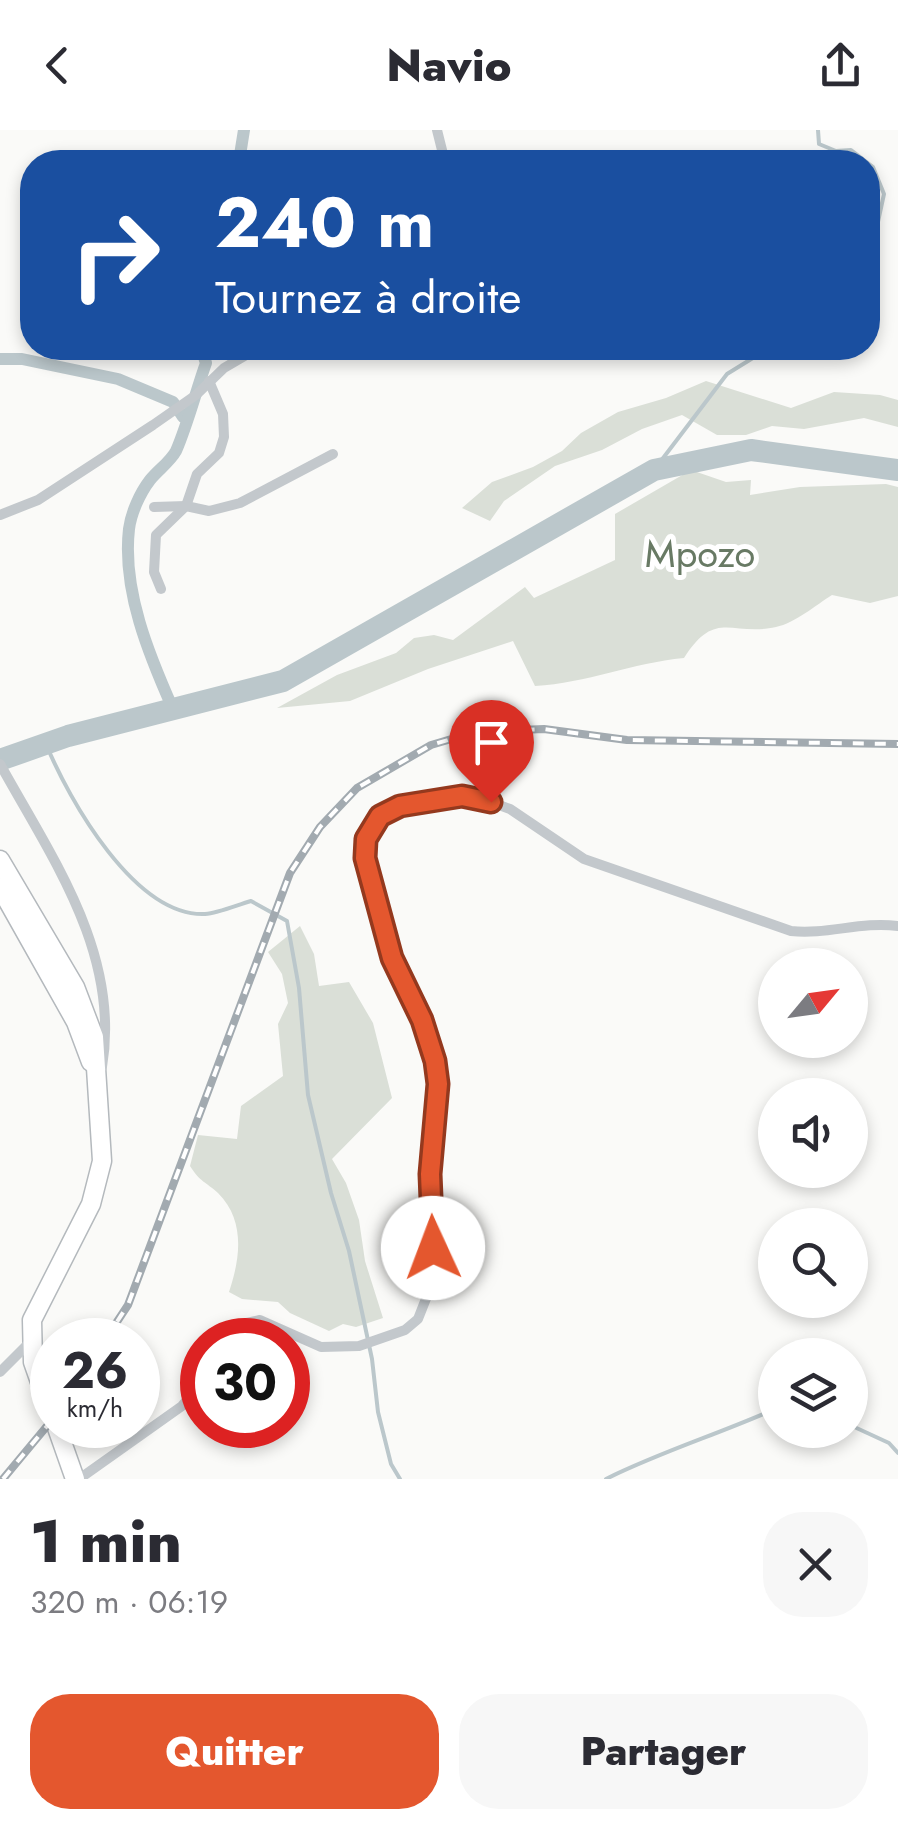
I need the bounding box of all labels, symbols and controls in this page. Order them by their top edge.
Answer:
text: Navio [386,33,512,98]
icon: back [30,38,85,93]
icon: share [813,38,868,93]
text: 240 m [215,172,435,273]
icon: right [50,190,180,320]
text: Tournez à droite [215,265,521,330]
park label: Mpozo [645,526,755,581]
pin [449,700,534,803]
icon: arrive [464,715,519,770]
north arrow [758,948,868,1058]
map controls [758,948,868,1448]
button: sound [758,1078,868,1188]
position arrow [381,1196,485,1300]
button: search [758,1208,868,1318]
speed limit sign: 30 [180,1318,310,1448]
text: 26 [62,1334,128,1407]
button: layers [758,1338,868,1448]
text: km/h [67,1390,123,1426]
text: 1 min [30,1498,182,1585]
button: close [763,1512,868,1617]
text: 320 m · 06:19 [30,1579,228,1625]
button: Quitter [30,1694,439,1809]
button: Partager [459,1694,868,1809]

